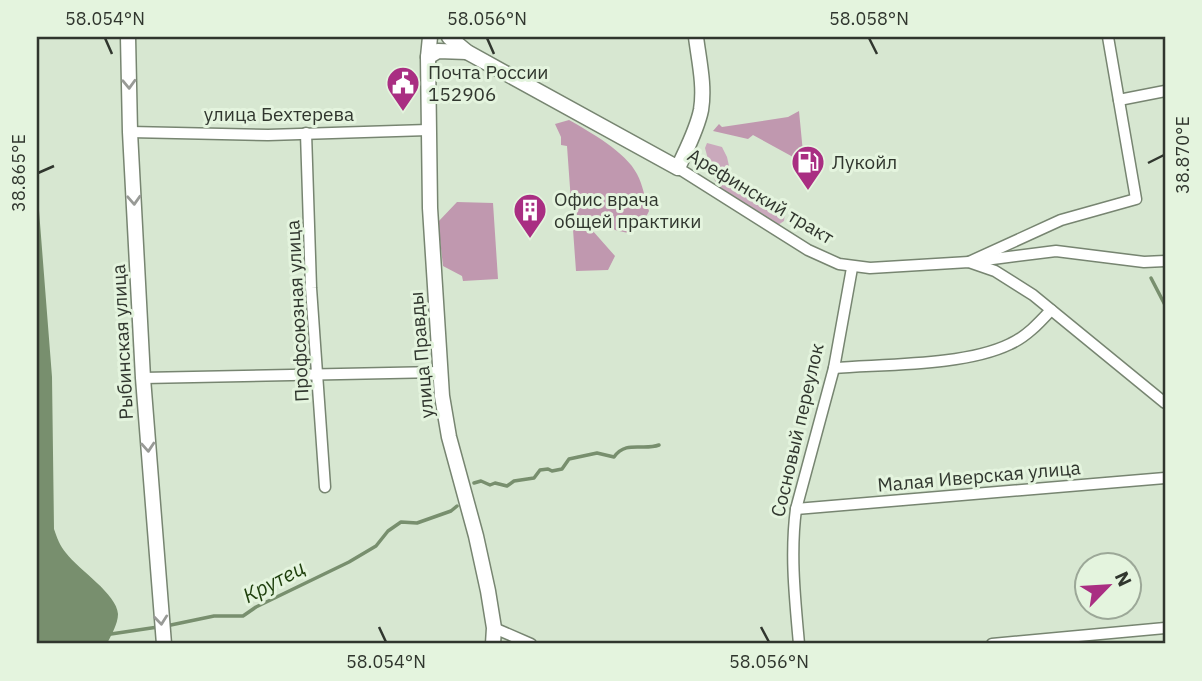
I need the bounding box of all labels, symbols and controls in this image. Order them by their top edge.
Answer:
text: 58.054°N [65,7,145,30]
text: 58.056°N [447,7,527,30]
text: 58.058°N [829,7,909,30]
place label: Почта России 152906 [428,60,549,106]
public building icon: Почта России 152906 [384,64,422,113]
one-way arrow [121,79,136,90]
street label: улица Бехтерева [204,102,354,126]
text: 38.870°E [1171,116,1194,194]
text: 38.865°E [7,134,30,212]
street label: Арефинский тракт [683,143,839,249]
fuel station icon: Лукойл [789,143,827,192]
place label: Лукойл [832,150,897,174]
place label: Офис врача общей практики [554,187,701,233]
building icon: Офис врача общей практики [511,191,549,240]
one-way arrow [126,195,141,206]
street label: Профсоюзная улица [280,219,314,403]
street label: Рыбинская улица [106,264,138,420]
street label: улица Правды [404,291,438,419]
street label: Сосновый переулок [765,341,829,519]
one-way arrow [140,441,155,452]
street label: Малая Иверская улица [876,455,1082,497]
north arrow [1072,552,1142,622]
water label: Крутец [237,553,310,609]
text: N [1110,568,1137,590]
one-way arrow [154,614,169,626]
text: 58.054°N [346,650,426,673]
text: 58.056°N [729,650,809,673]

